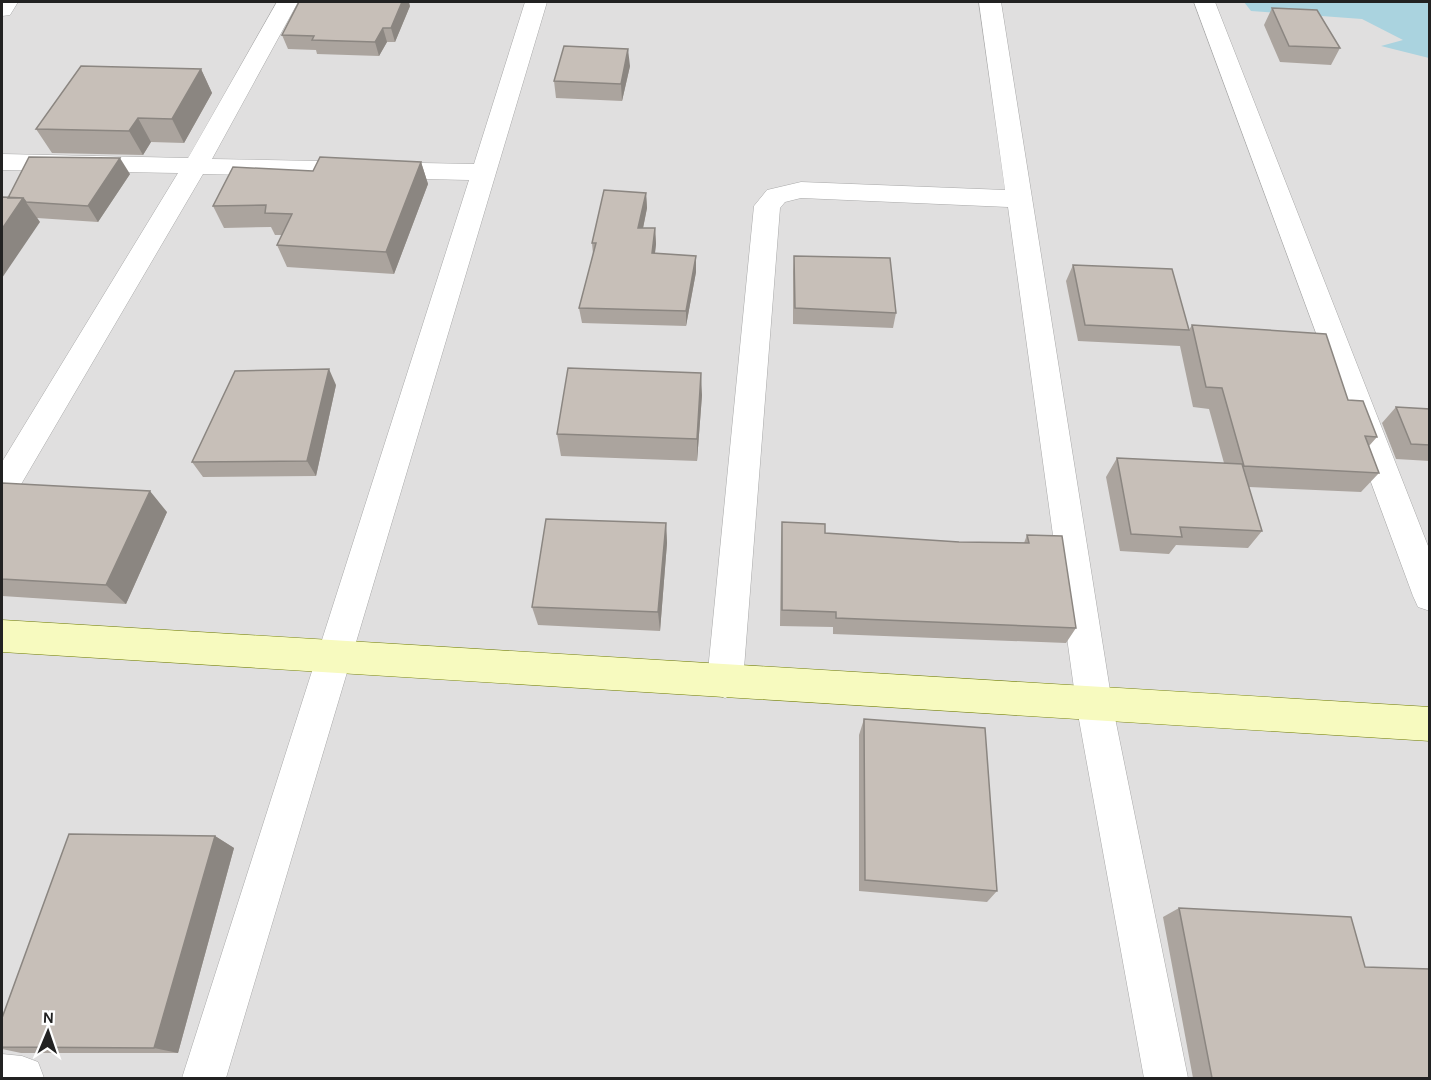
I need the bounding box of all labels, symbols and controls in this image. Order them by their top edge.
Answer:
north arrow [18,1002,78,1062]
text: N [42,1008,55,1027]

